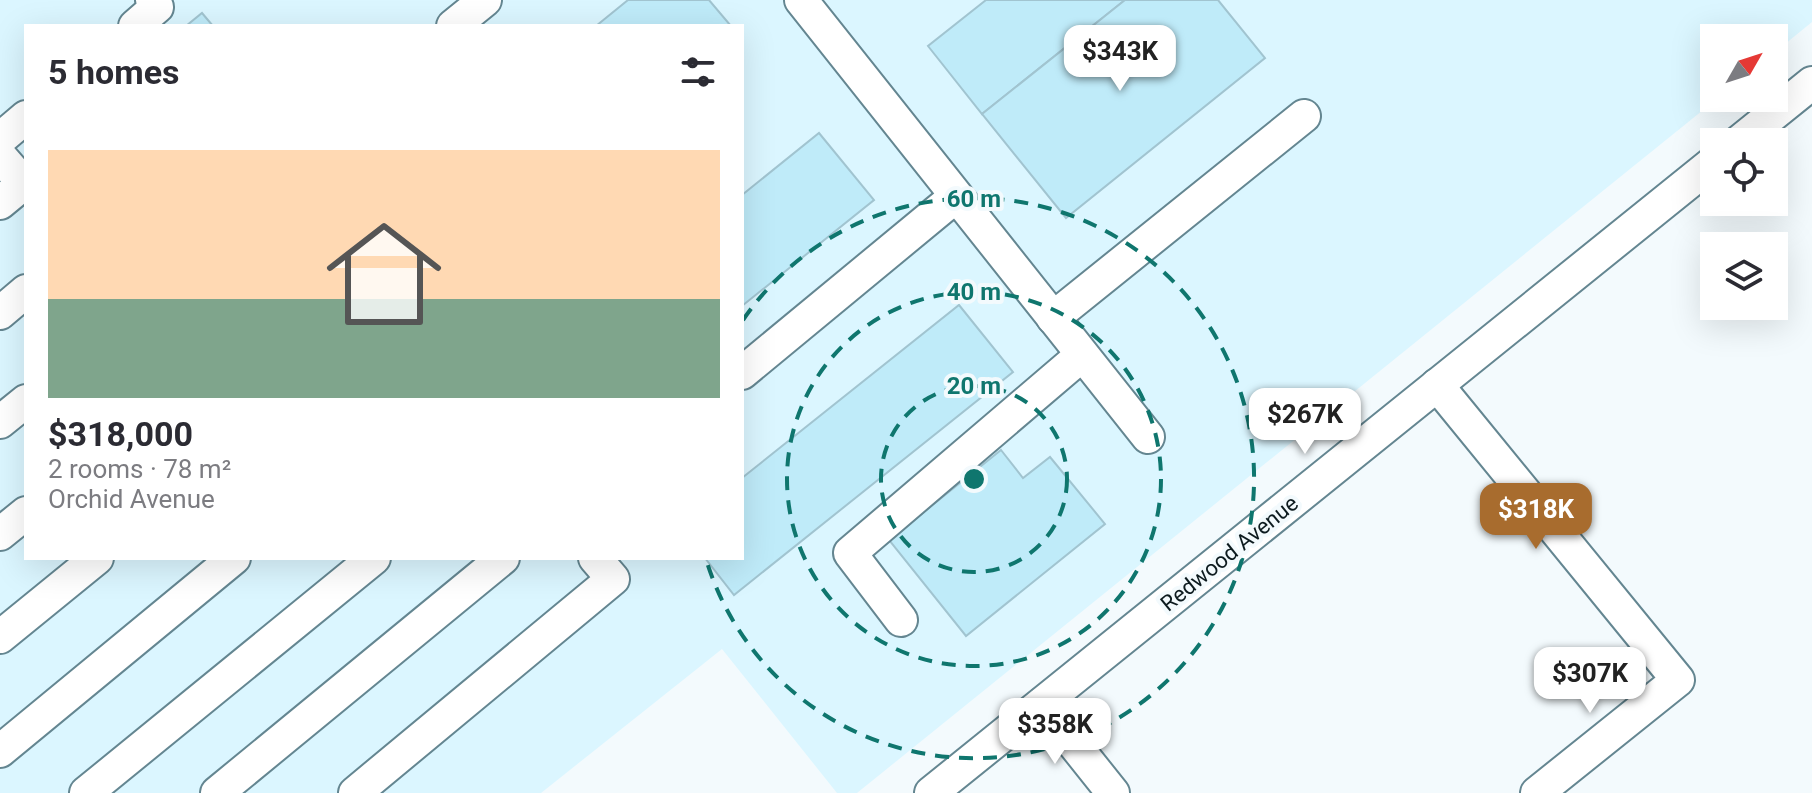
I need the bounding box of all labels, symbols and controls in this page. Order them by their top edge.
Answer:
north arrow [1700,24,1788,112]
map controls [1700,24,1788,320]
pin: $343K [1064,25,1176,93]
text: $343K [1082,36,1158,66]
icon: filters [676,50,720,94]
text: 5 homes [48,52,179,92]
button: locate [1700,128,1788,216]
text: 60 m [947,185,1001,213]
icon: home [312,202,456,346]
button: layers [1700,232,1788,320]
text: 40 m [947,278,1001,306]
text: 20 m [947,372,1001,400]
pin: $267K [1249,388,1361,456]
text: $267K [1267,399,1343,429]
text: $318,000 [48,414,193,454]
text: 2 rooms · 78 m² [48,454,231,484]
centre of rings [960,465,988,493]
pin: $318K [1480,483,1592,551]
text: Orchid Avenue [48,484,215,514]
street label: Redwood Avenue [1156,490,1303,616]
text: $318K [1498,494,1574,524]
pin: $307K [1534,647,1646,715]
text: $307K [1552,658,1628,688]
pin: $358K [999,698,1111,766]
text: $358K [1017,709,1093,739]

